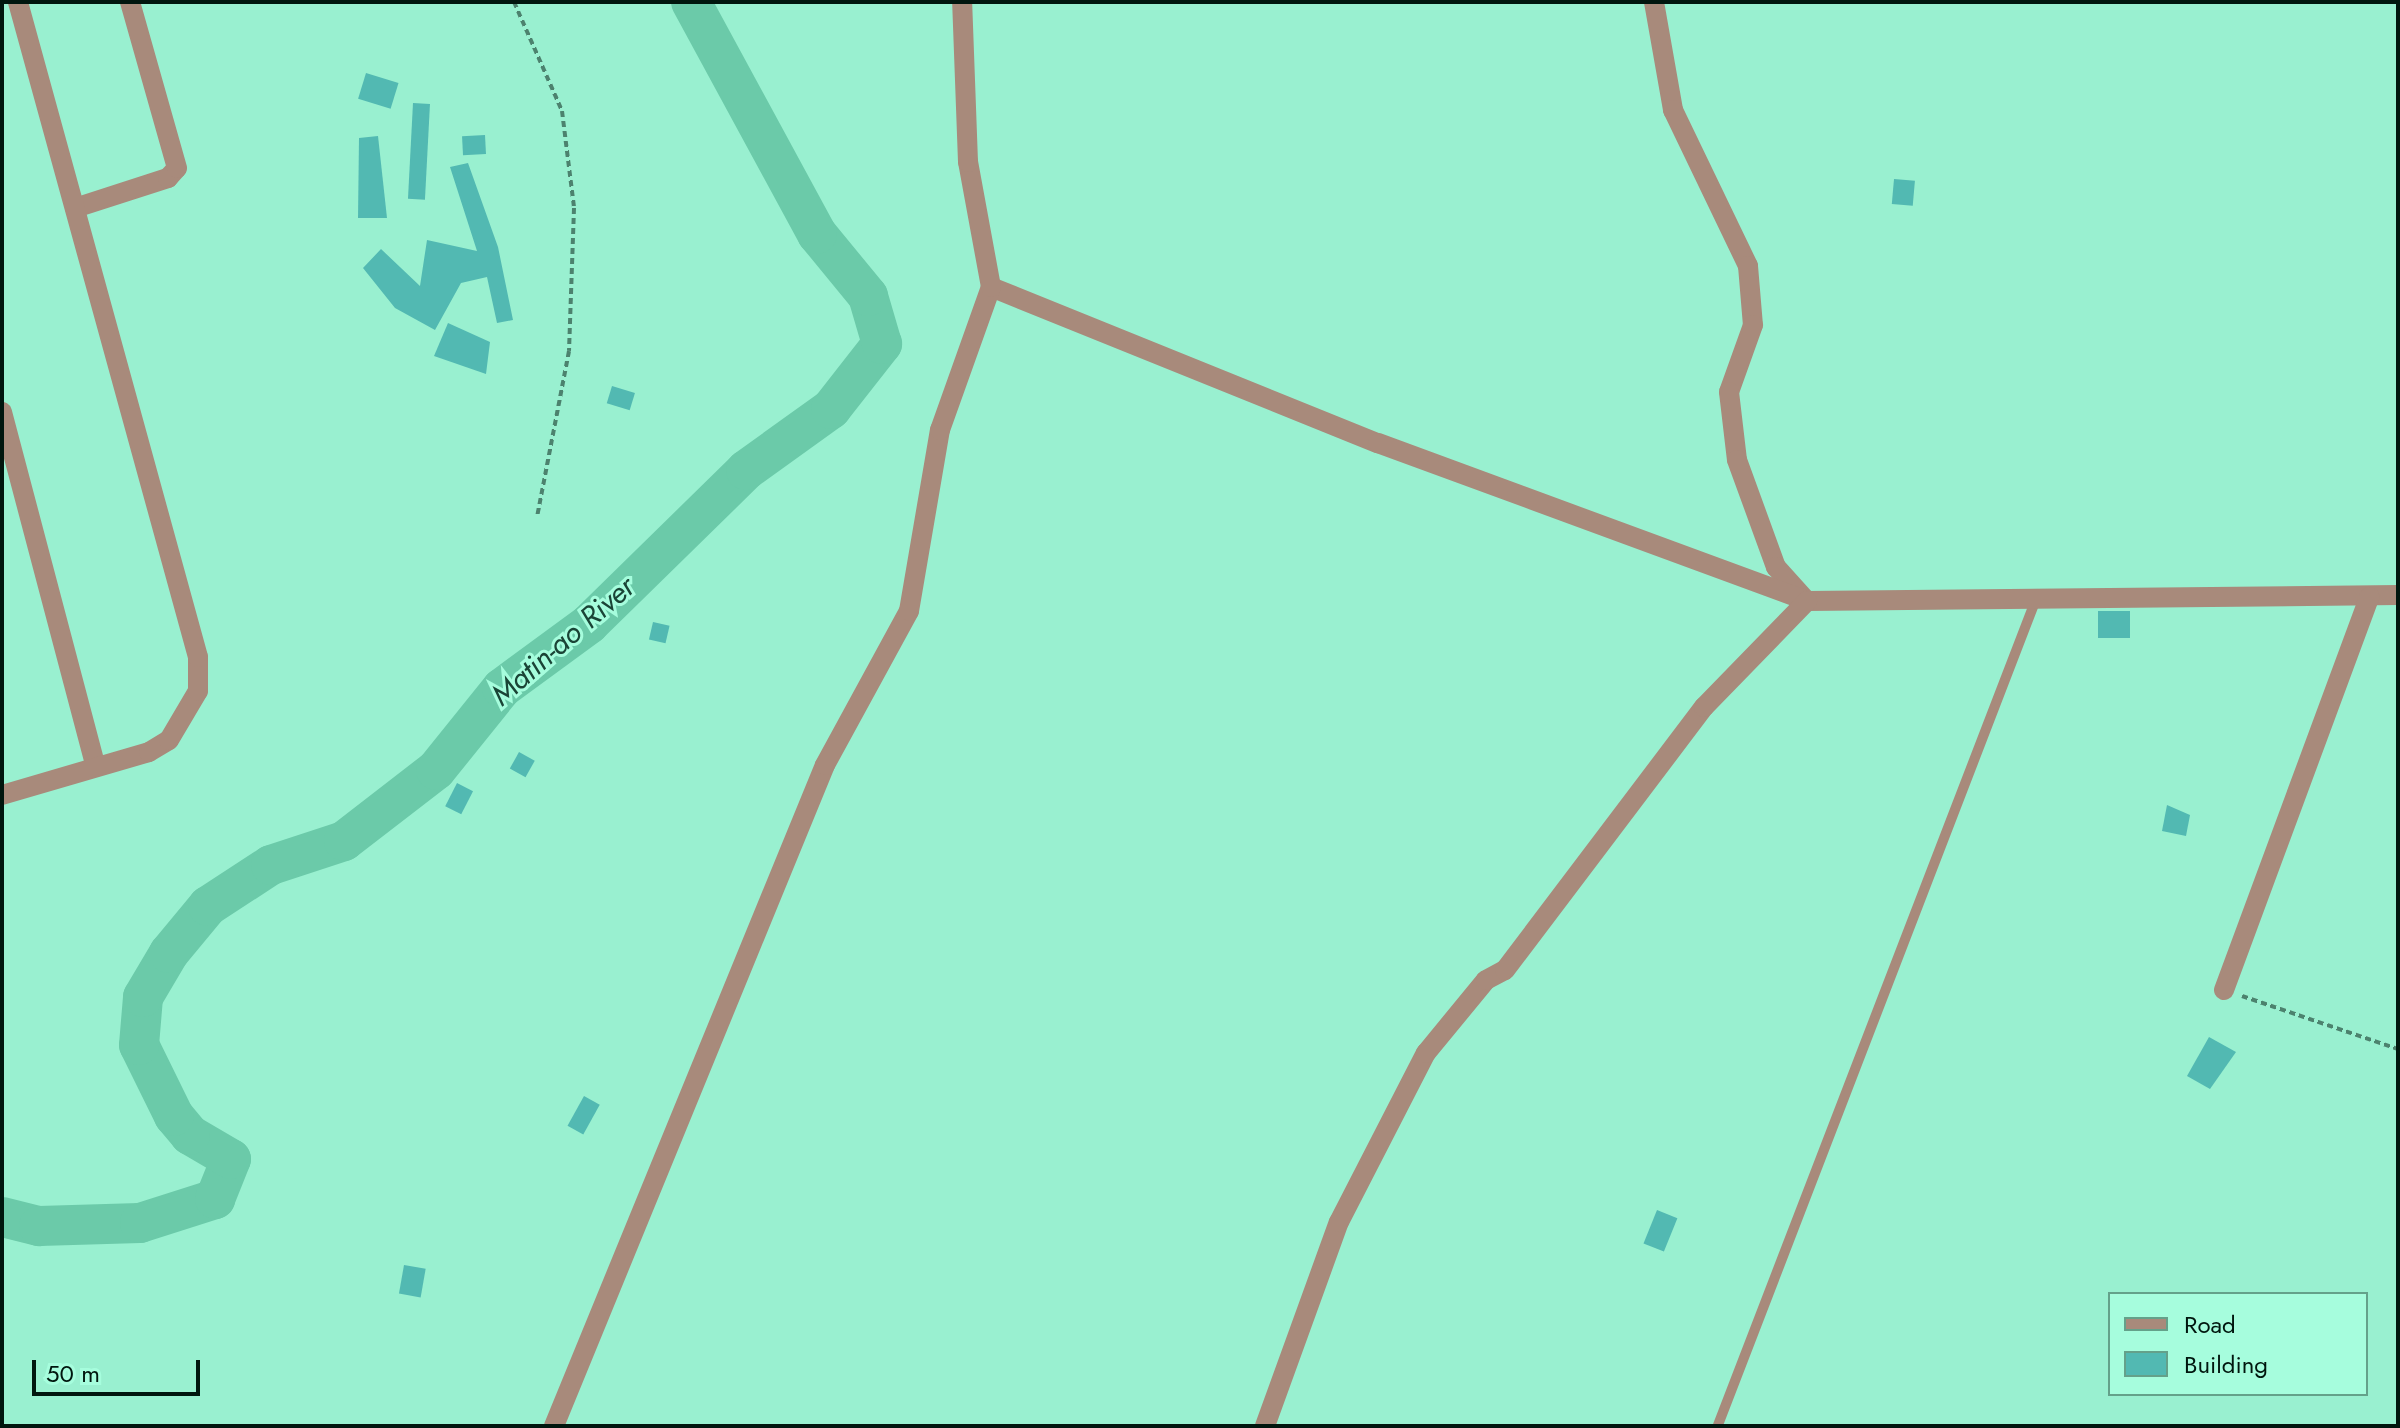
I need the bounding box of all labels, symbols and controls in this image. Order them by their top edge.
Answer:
water label: Matin-ao River [484,569,642,713]
legend [2108,1292,2368,1396]
text: Road [2184,1307,2236,1342]
scale bar [36,1344,204,1394]
text: Building [2184,1347,2268,1382]
text: 50 m [46,1356,100,1391]

